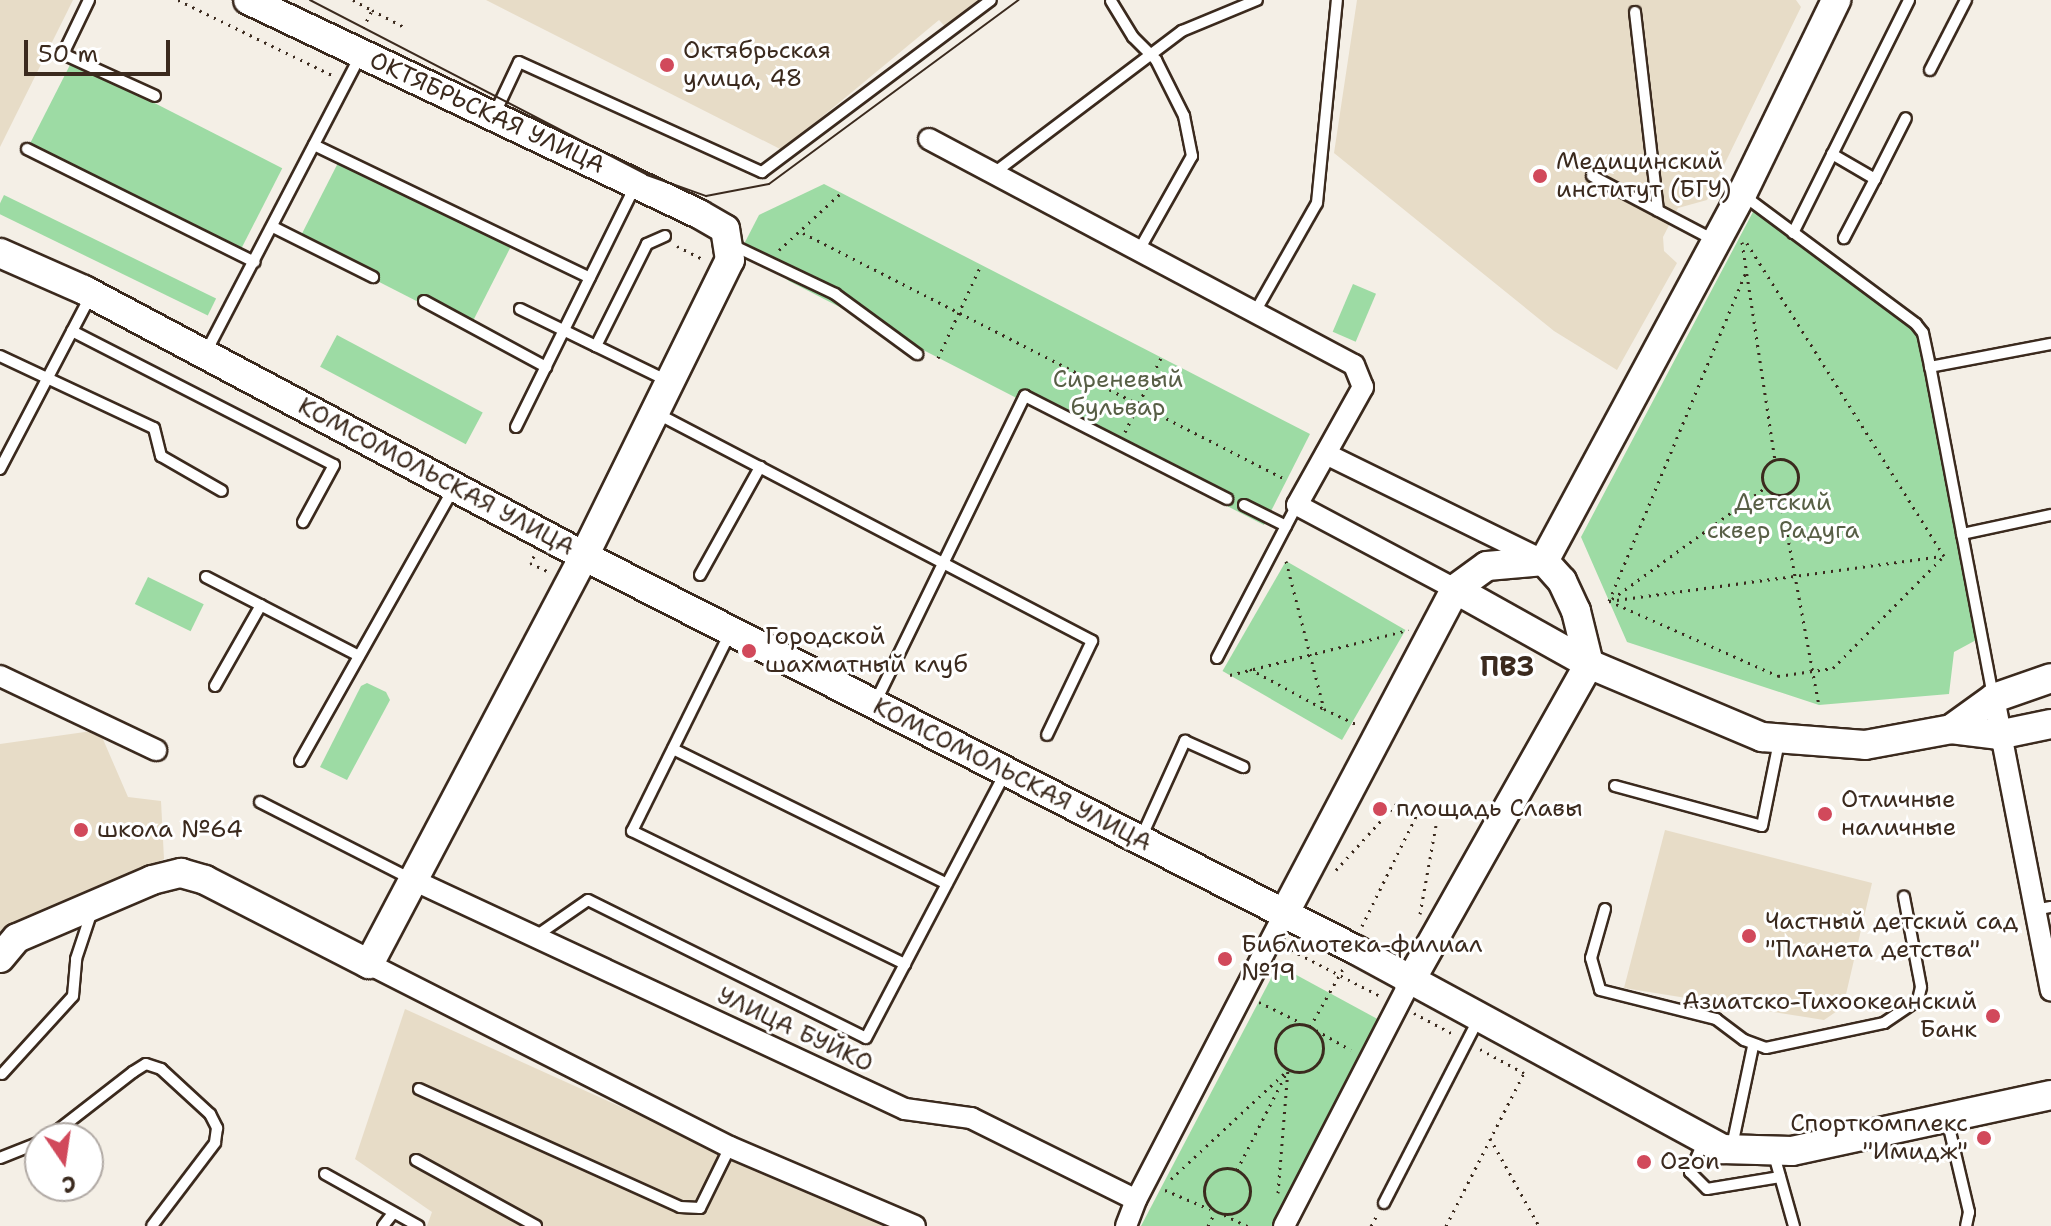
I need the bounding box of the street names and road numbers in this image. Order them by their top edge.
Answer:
street label: ОКТЯБРЬСКАЯ УЛИЦА [365,46,609,180]
street label: КОМСОМОЛЬСКАЯ УЛИЦА [293,392,579,562]
street label: КОМСОМОЛЬСКАЯ УЛИЦА [868,692,1156,858]
street label: УЛИЦА БУЙКО [713,981,877,1079]

